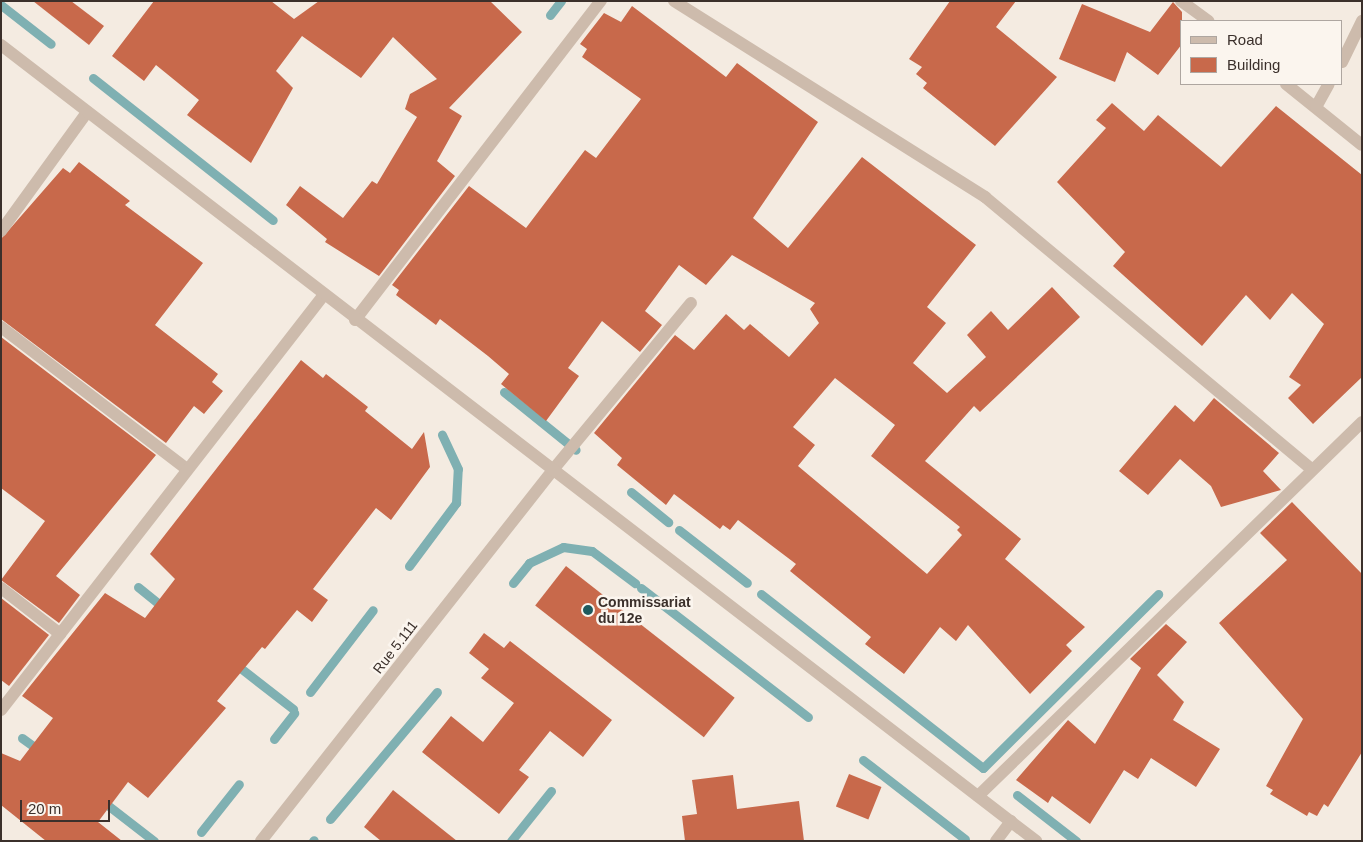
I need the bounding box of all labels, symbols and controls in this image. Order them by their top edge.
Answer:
legend [1180,20,1343,85]
text: Road [1227,31,1263,48]
text: Building [1227,56,1280,73]
place label: Commissariat du 12e [598,594,691,626]
marker: Commissariat du 12e [582,604,594,616]
street label: Rue 5.111 [369,617,421,677]
scale bar [22,790,112,822]
text: 20 m [28,800,61,817]

